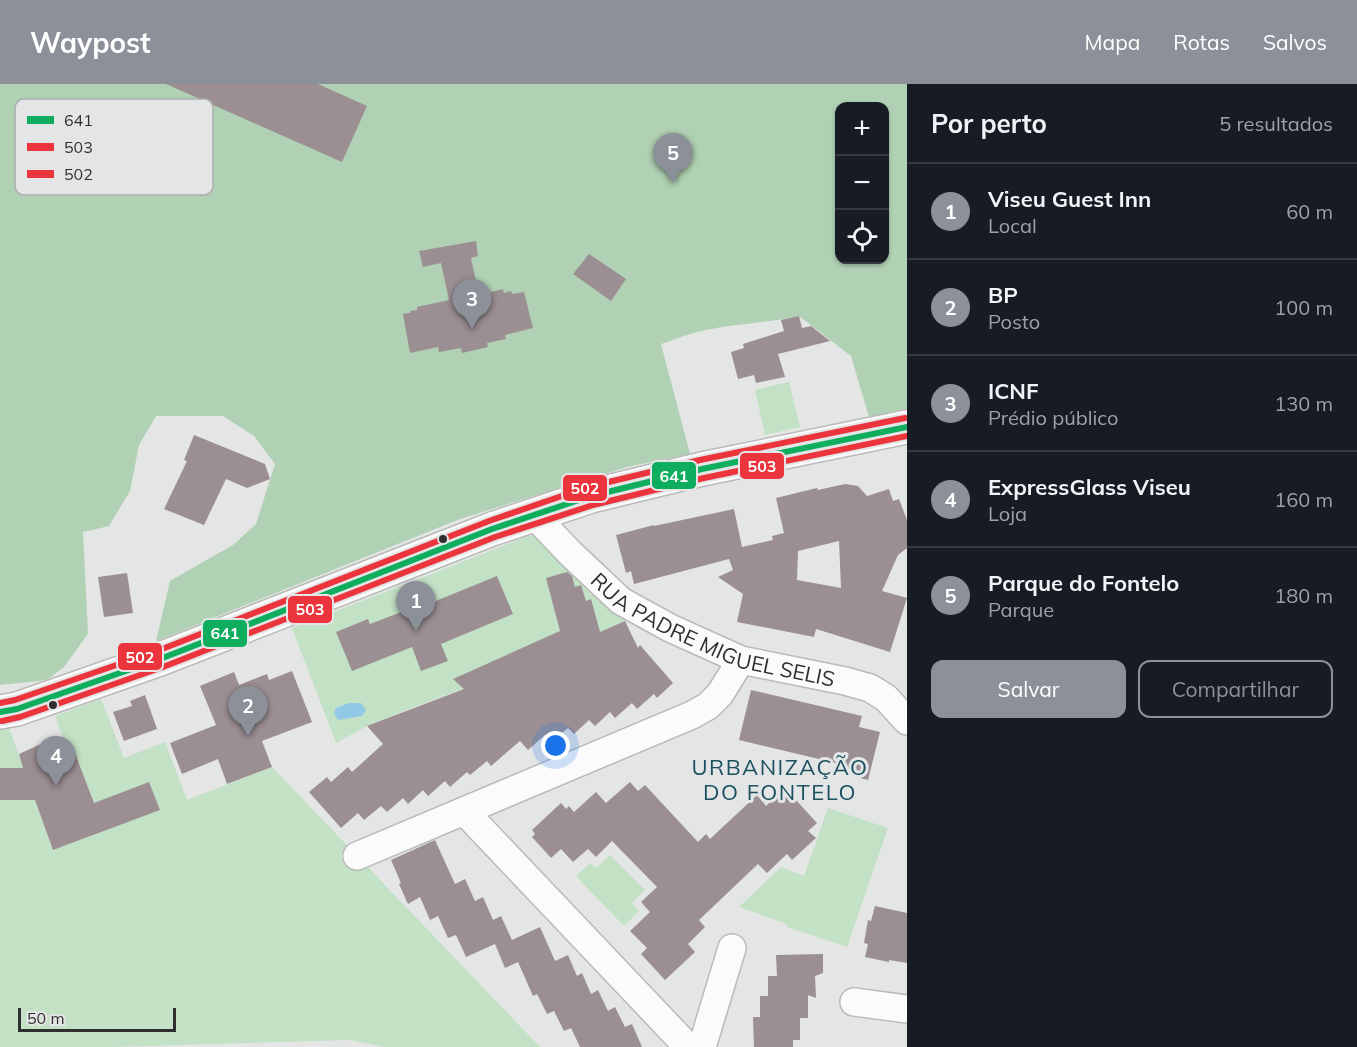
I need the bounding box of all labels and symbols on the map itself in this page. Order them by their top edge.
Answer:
legend [15,99,213,195]
text: 641 [64,110,93,130]
pin: 5 [654,134,692,183]
text: 503 [64,137,93,157]
text: 502 [64,164,93,184]
pin: 3 [452,280,492,329]
line badge: 503 [739,452,785,480]
text: 503 [748,456,776,476]
line badge: 641 [651,461,697,490]
text: 641 [660,466,688,486]
line badge: 502 [562,474,608,502]
text: 502 [571,478,599,498]
unlabelled marker [437,533,449,545]
street label: RUA PADRE MIGUEL SELIS [586,567,837,692]
pin: 1 [396,582,436,631]
line badge: 503 [287,595,333,624]
text: 503 [296,599,324,619]
line badge: 641 [202,619,248,648]
text: 641 [211,623,239,643]
line badge: 502 [117,642,163,671]
text: 502 [126,647,154,667]
pin: 2 [228,686,268,736]
unlabelled marker [47,699,59,711]
your location [541,731,570,760]
pin: 4 [36,736,76,786]
district label: URBANIZAÇÃO DO FONTELO [691,753,869,806]
scale bar [18,1005,176,1032]

